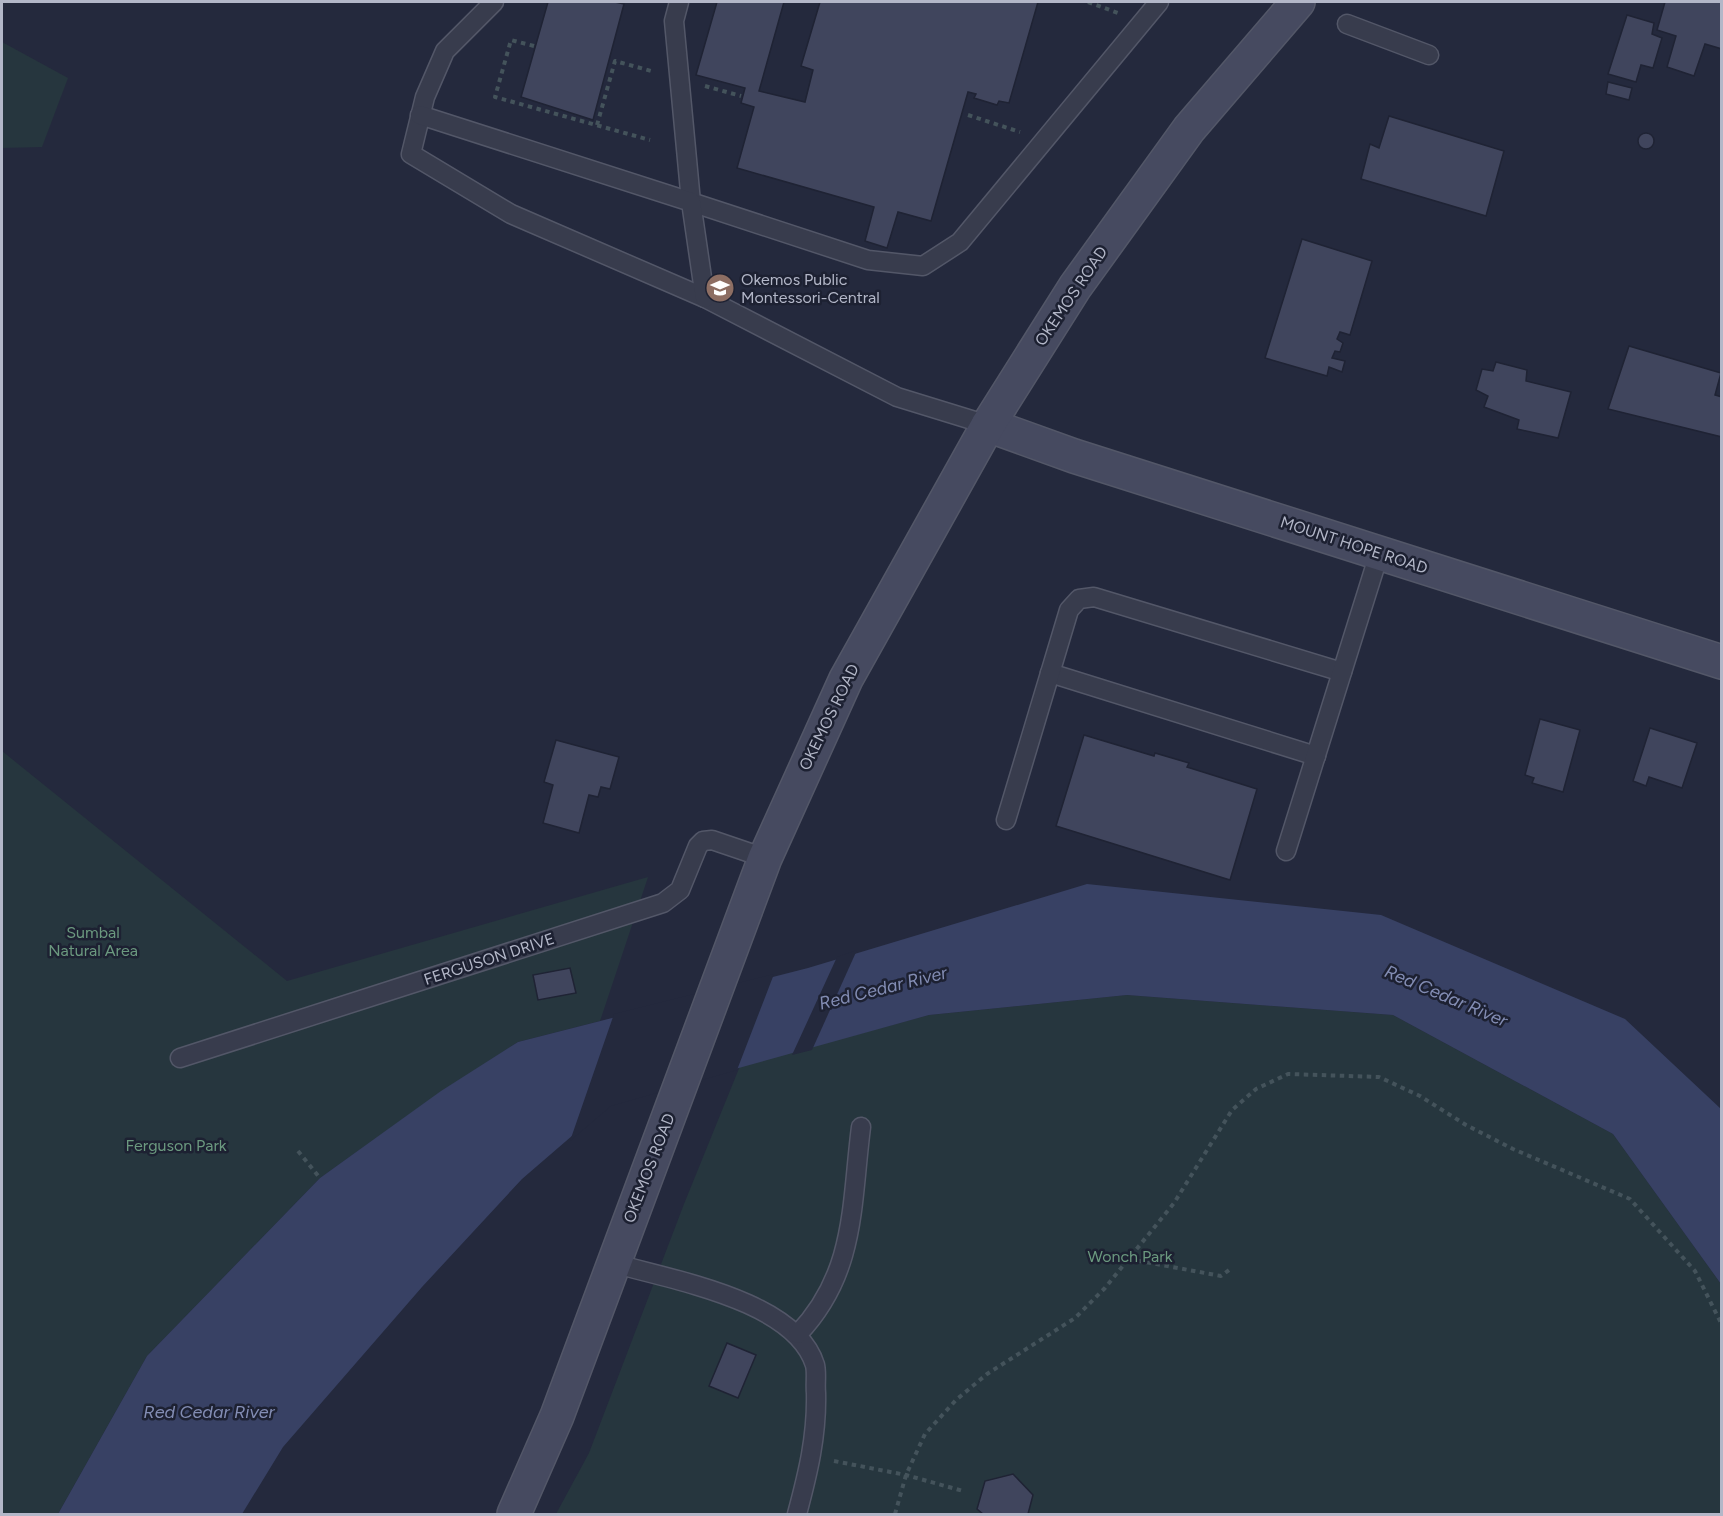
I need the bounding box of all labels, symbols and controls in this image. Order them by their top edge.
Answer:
street label: OKEMOS ROAD [1031,243,1111,349]
place label: Okemos Public Montessori-Central [741,270,880,307]
school or university icon: Okemos Public Montessori-Central [704,272,736,304]
street label: MOUNT HOPE ROAD [1278,512,1430,578]
street label: OKEMOS ROAD [795,661,863,773]
park label: Sumbal Natural Area [48,923,138,960]
street label: FERGUSON DRIVE [421,929,557,989]
water label: Red Cedar River [1381,960,1512,1032]
water label: Red Cedar River [817,961,950,1015]
street label: OKEMOS ROAD [619,1111,679,1225]
park label: Ferguson Park [125,1136,227,1155]
park label: Wonch Park [1088,1247,1173,1266]
water label: Red Cedar River [143,1401,276,1423]

